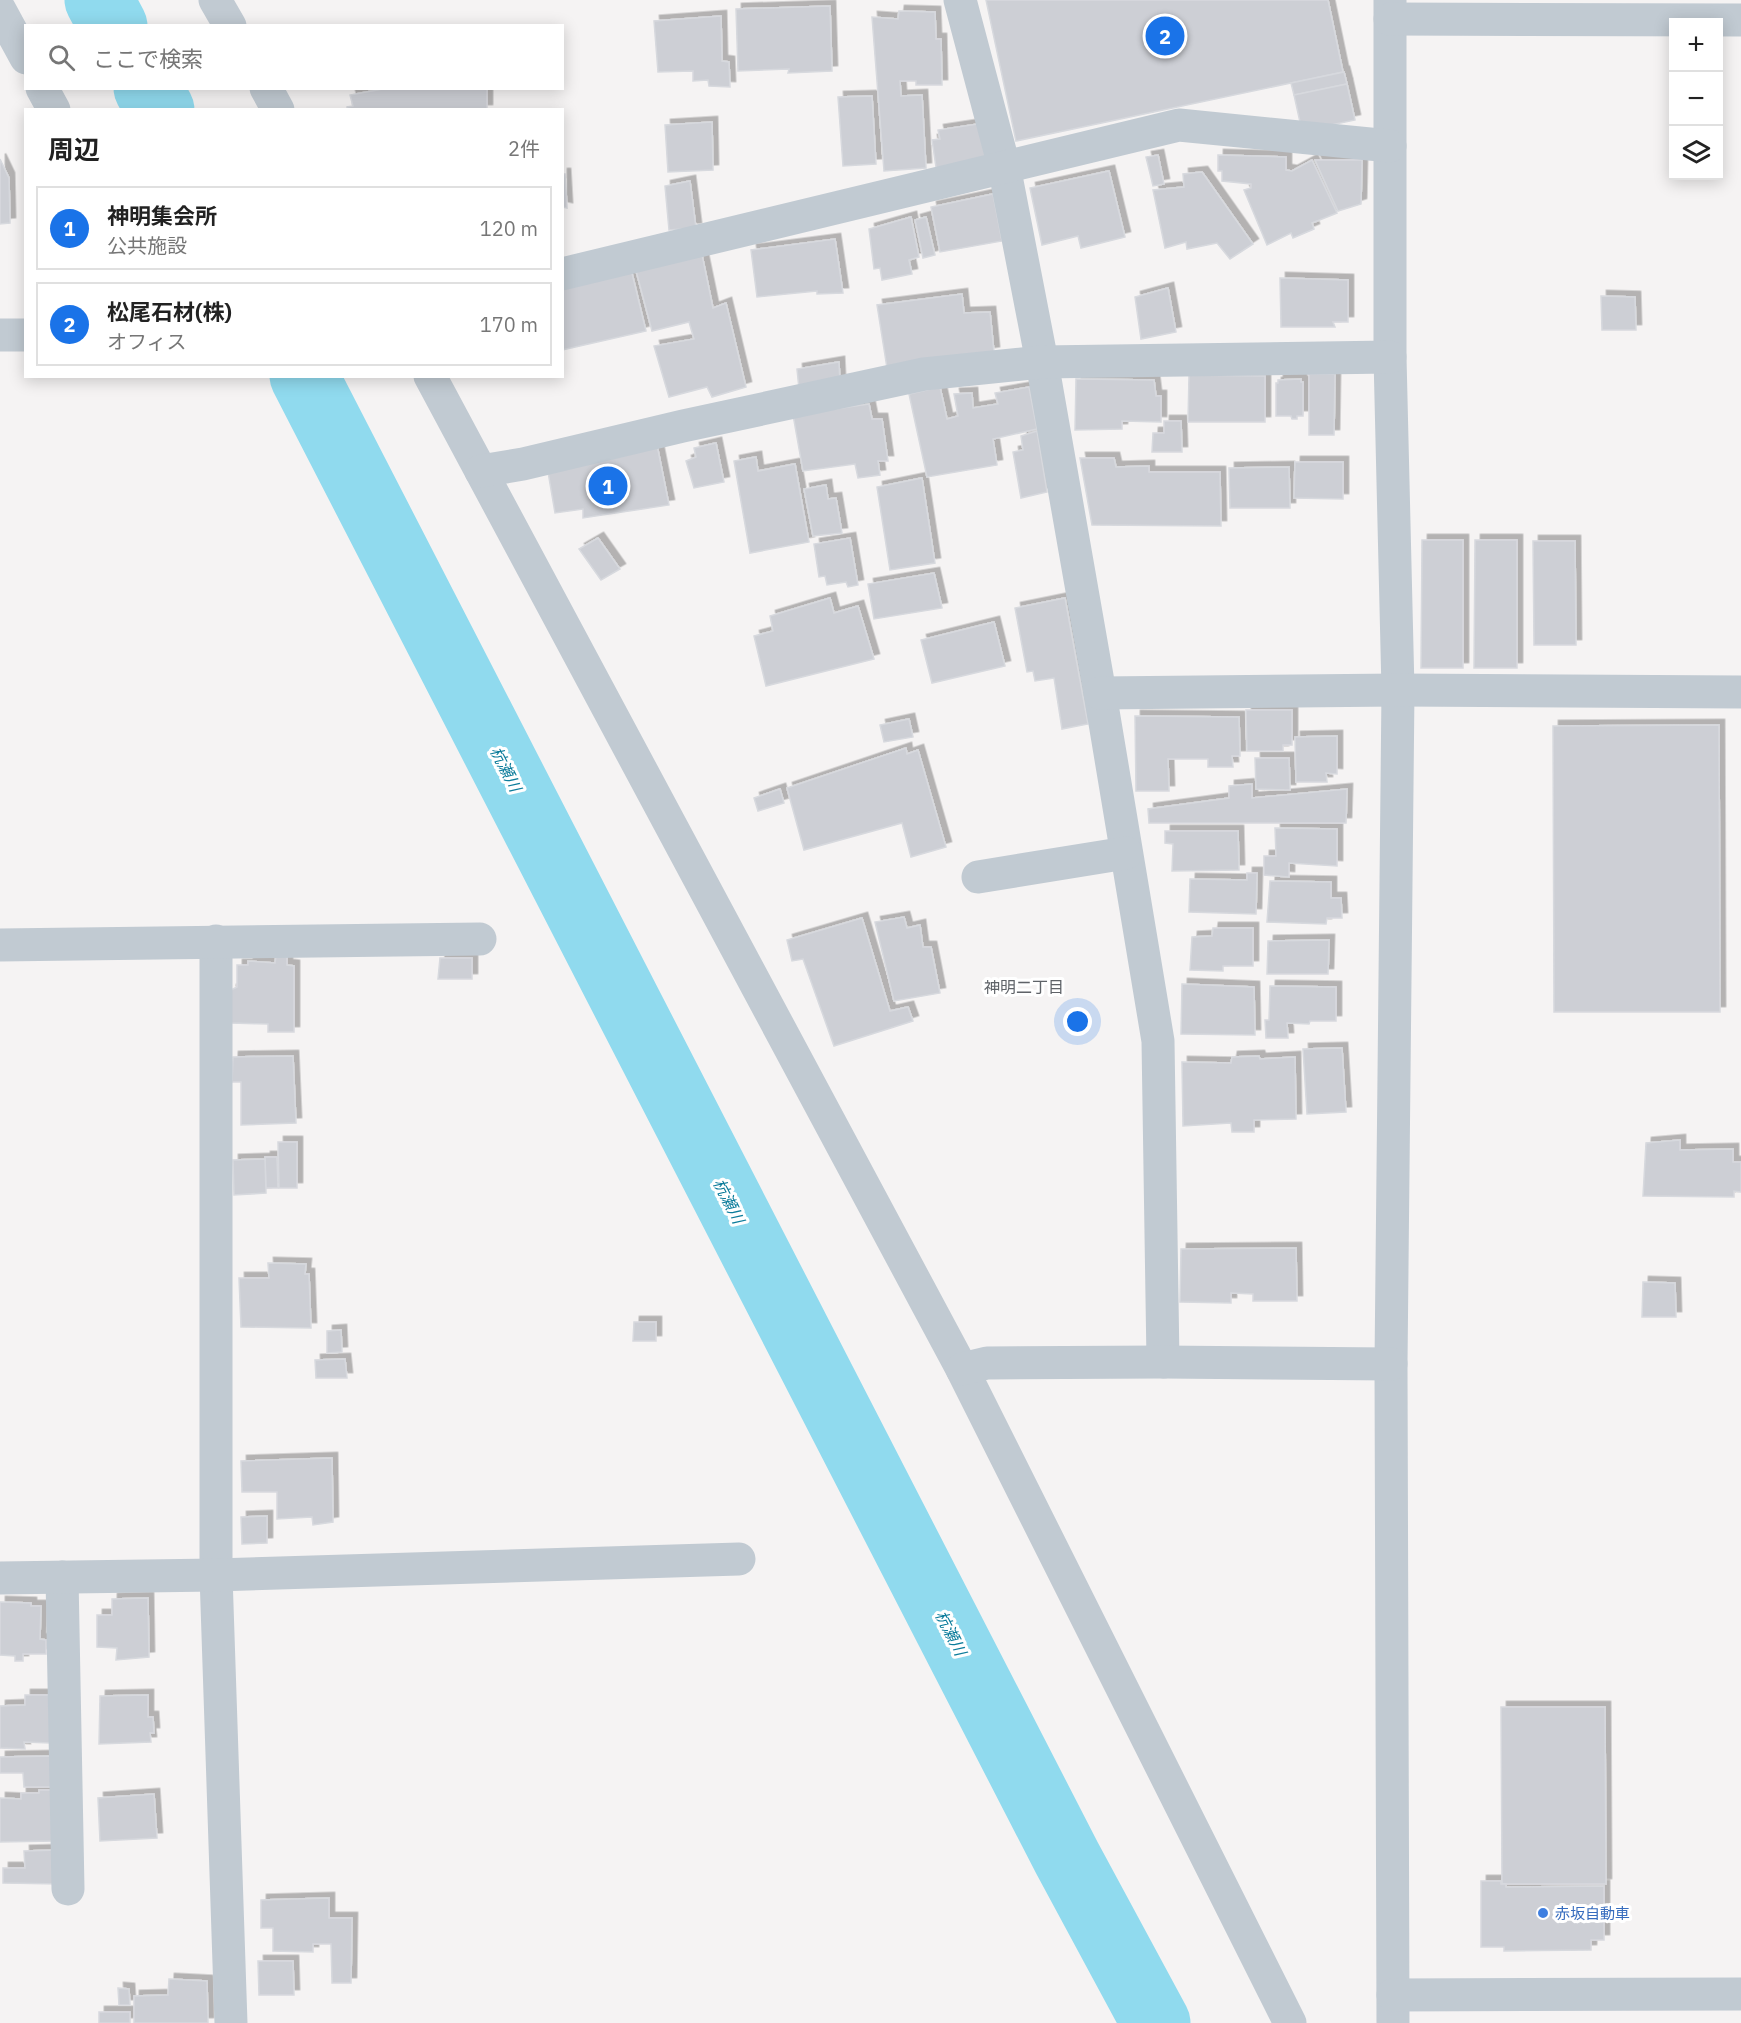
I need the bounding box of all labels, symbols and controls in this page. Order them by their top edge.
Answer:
pin: 2 [1146,14,1184,58]
map controls [1669,18,1723,180]
button: + [1669,18,1723,72]
search box [24,24,564,90]
icon: search [45,41,78,74]
text: ここで検索 [93,44,203,73]
button: − [1669,72,1723,126]
button: layers [1669,126,1723,180]
text: 周辺 [48,132,100,166]
text: 2件 [508,135,540,162]
text: 神明集会所 [107,201,217,230]
text: 1 [64,215,76,242]
text: 120 m [480,215,538,242]
text: 公共施設 [107,232,187,259]
text: 松尾石材(株) [107,297,232,326]
text: 2 [64,311,76,338]
text: 170 m [480,311,538,338]
text: オフィス [107,328,187,355]
pin: 1 [588,464,628,508]
water label: 杭瀬川 [486,743,527,797]
district label: 神明二丁目 [984,977,1064,997]
your location [1063,1007,1092,1036]
water label: 杭瀬川 [709,1175,750,1229]
water label: 杭瀬川 [931,1607,972,1661]
place label: 赤坂自動車 [1555,1904,1630,1923]
marker: 赤坂自動車 [1536,1906,1550,1920]

